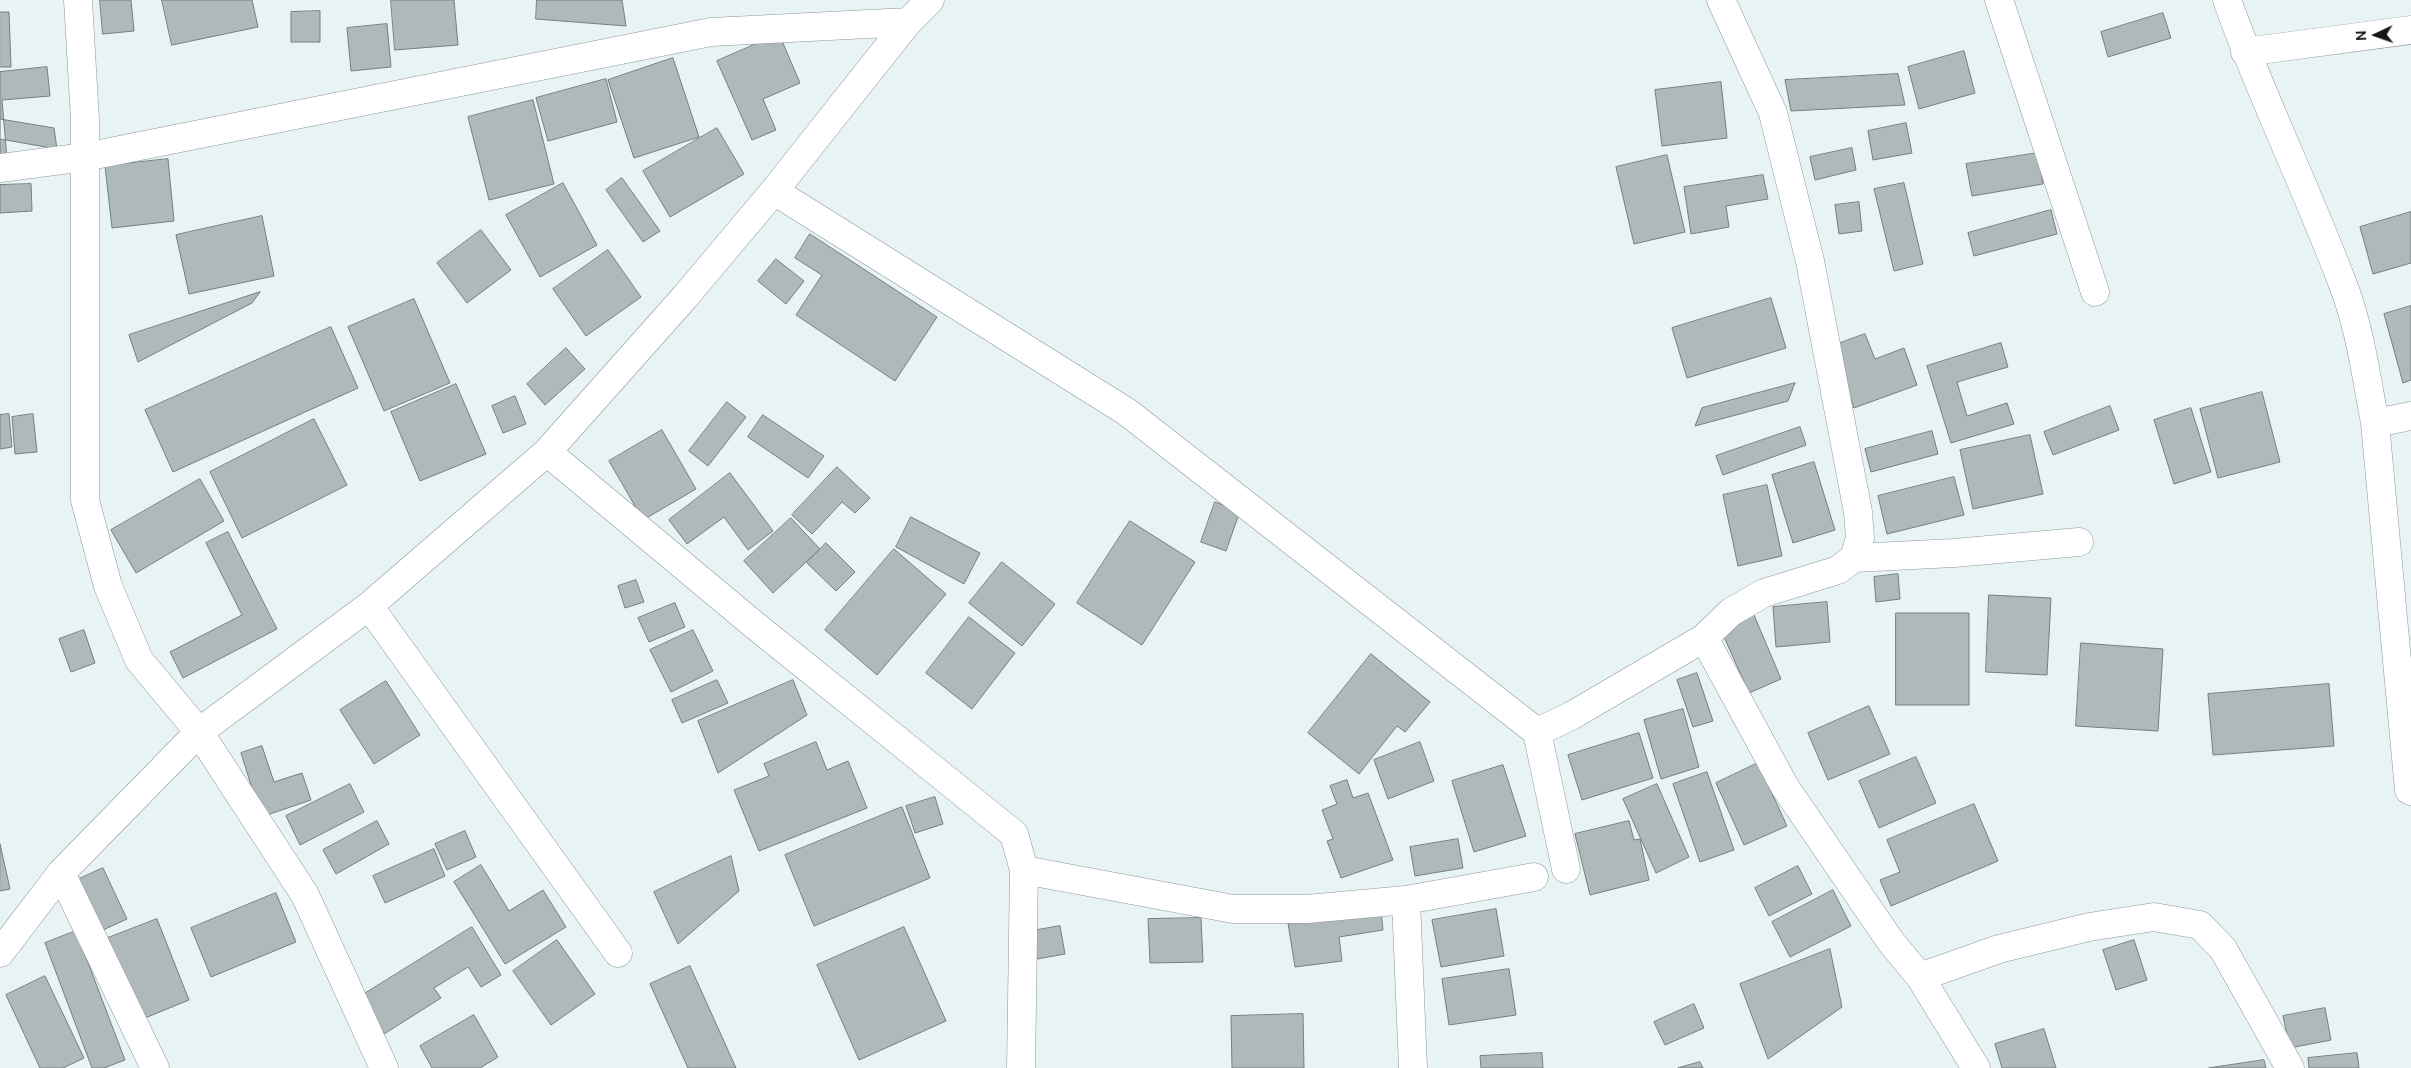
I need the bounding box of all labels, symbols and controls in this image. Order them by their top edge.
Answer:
north arrow [2351,10,2401,60]
text: N [2352,30,2370,41]

